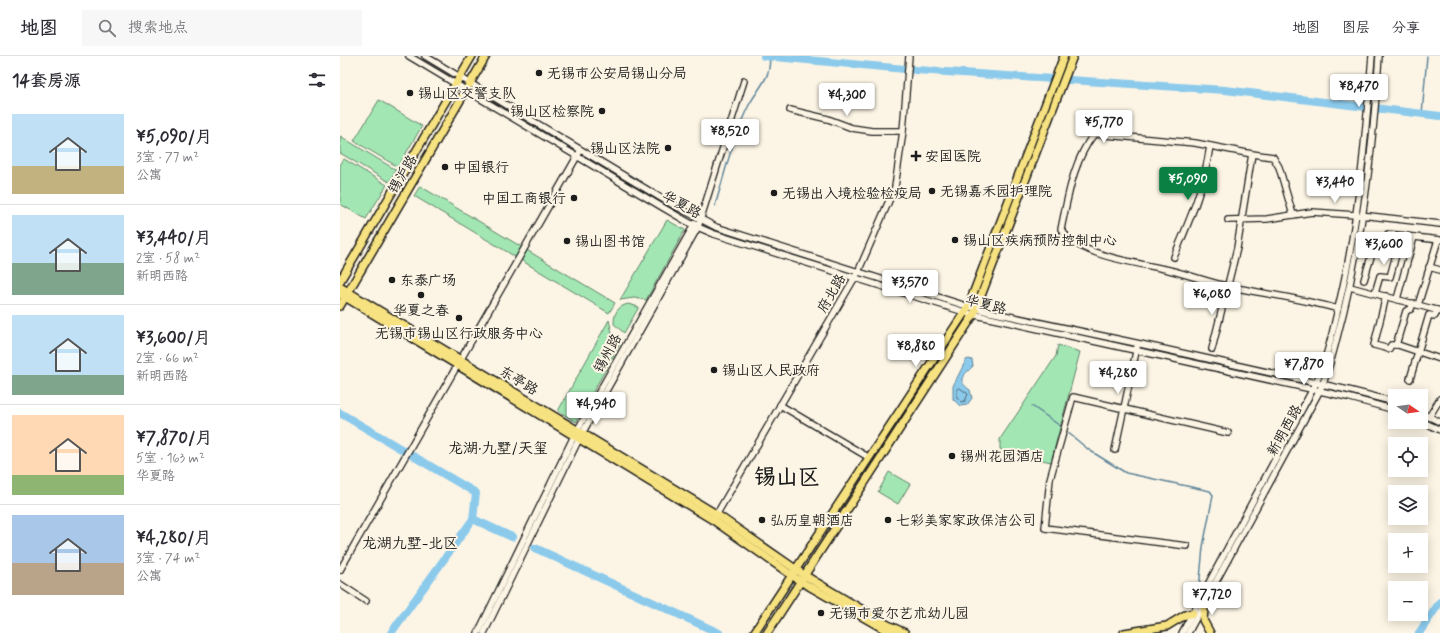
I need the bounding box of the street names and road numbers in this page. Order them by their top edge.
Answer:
street label: 锡沪路 [384,152,421,197]
street label: 华夏路 [659,187,704,223]
street label: 府北路 [814,271,850,316]
street label: 华夏路 [963,291,1008,319]
street label: 锡州路 [590,331,626,376]
street label: 东亭路 [496,362,541,399]
street label: 新明西路 [1263,402,1306,459]

